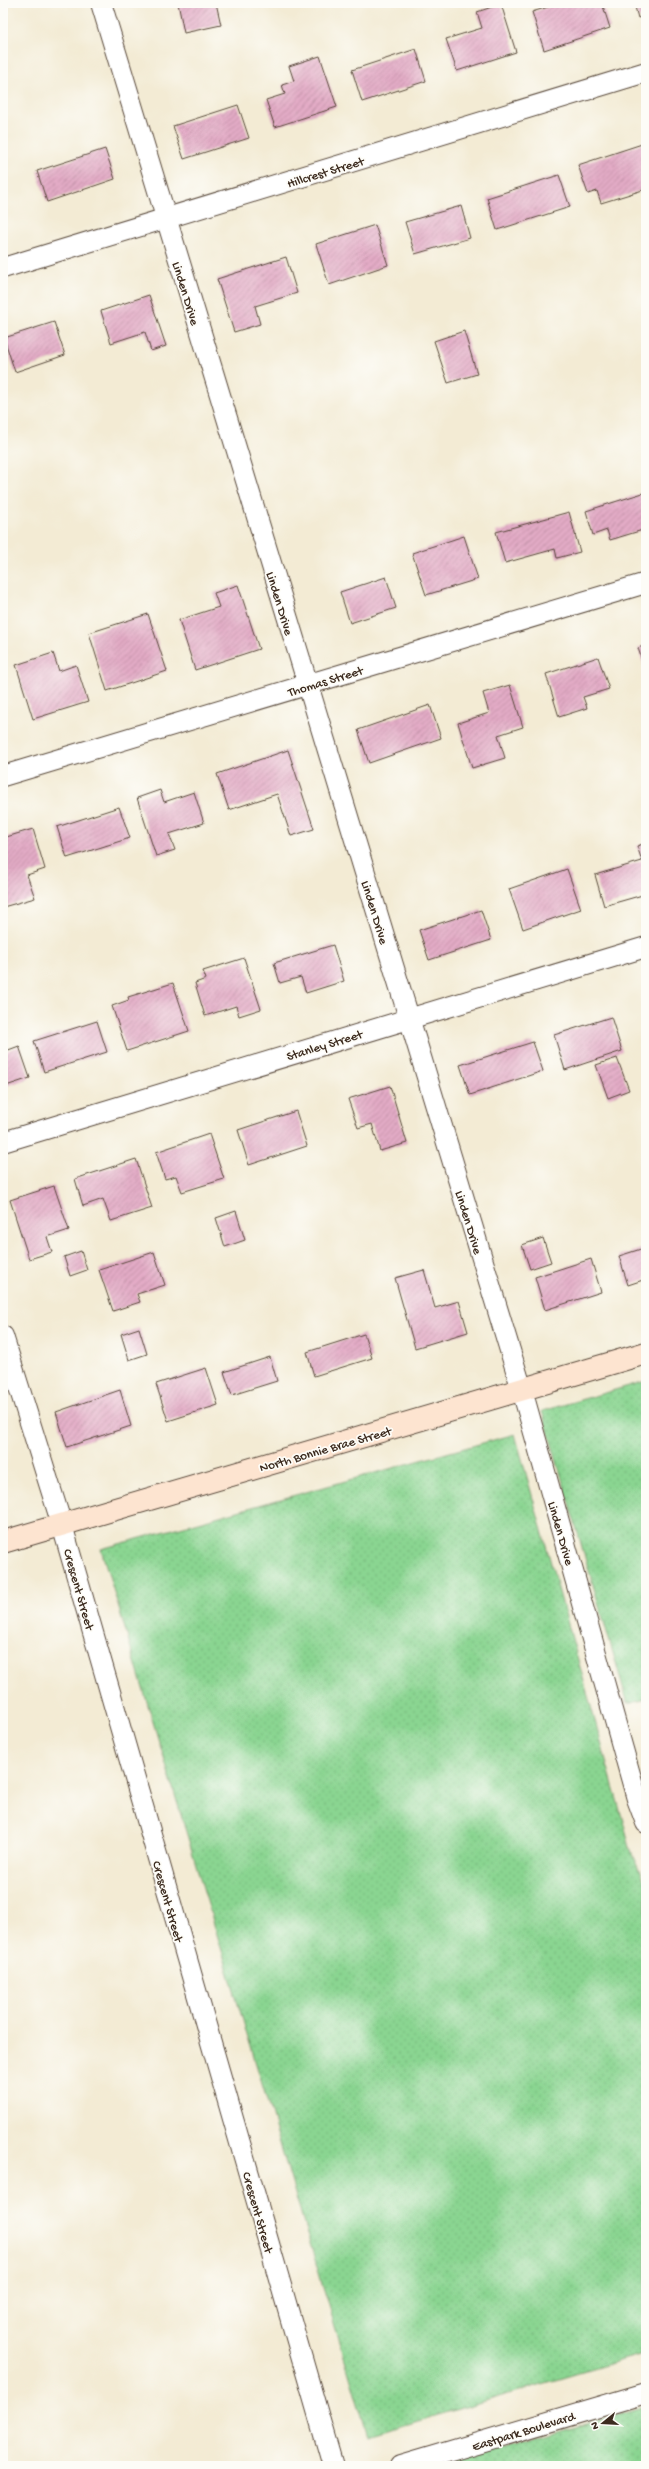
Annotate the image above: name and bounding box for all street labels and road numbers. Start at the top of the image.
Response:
street label: Hillcrest Street [286,154,368,192]
street label: Linden Drive [168,260,201,328]
street label: Linden Drive [262,570,295,638]
street label: Thomas Street [285,663,367,701]
street label: Linden Drive [357,879,390,947]
street label: Stanley Street [285,1027,366,1065]
street label: Linden Drive [451,1189,484,1257]
street label: North Bonnie Brae Street [258,1424,395,1476]
street label: Linden Drive [543,1500,576,1568]
street label: Crescent Street [59,1547,97,1634]
street label: Crescent Street [148,1859,186,1946]
street label: Crescent Street [238,2170,276,2257]
street label: Eastpark Boulevard [470,2409,578,2455]

